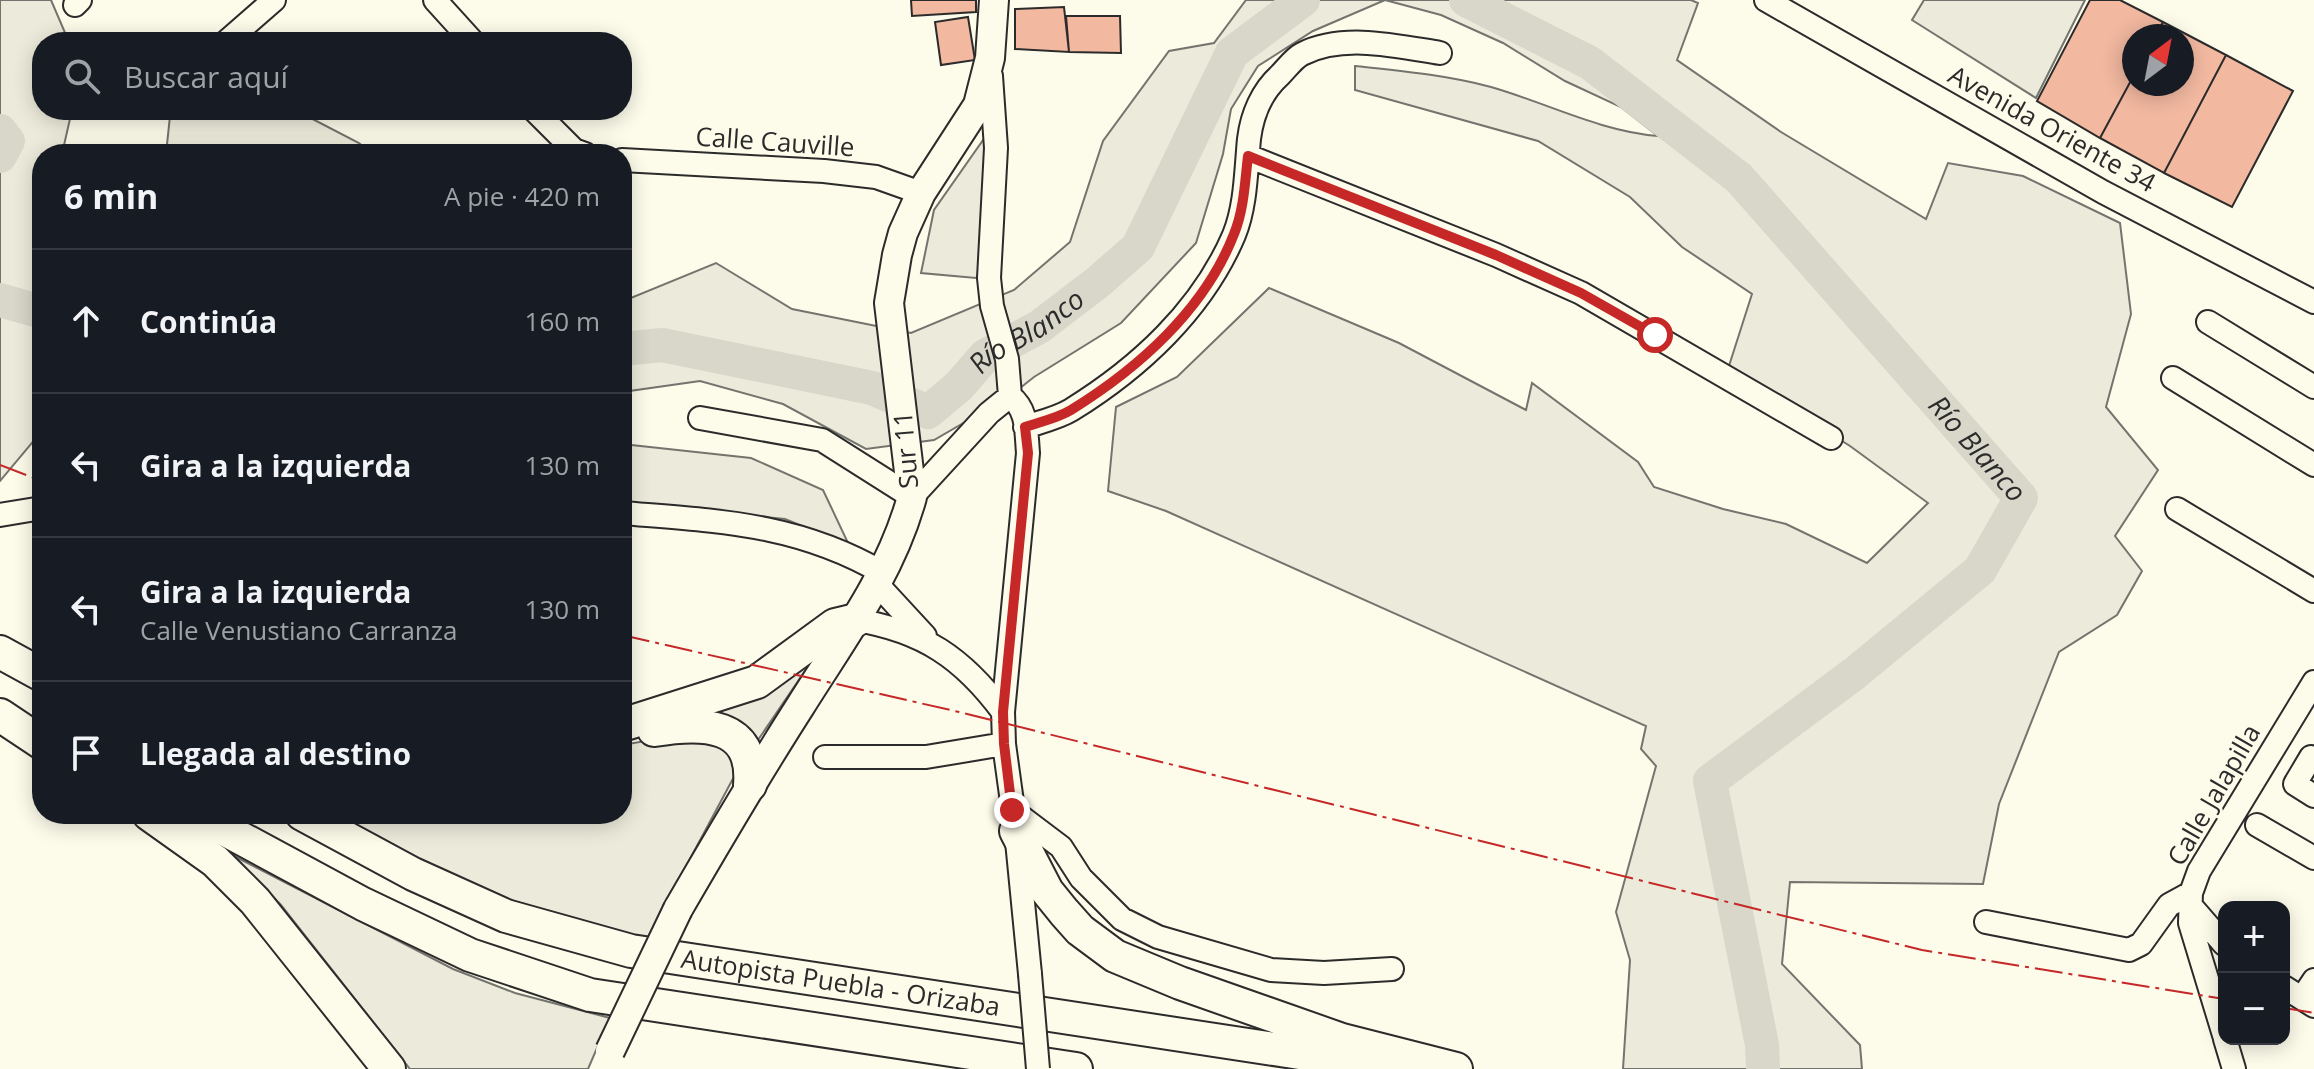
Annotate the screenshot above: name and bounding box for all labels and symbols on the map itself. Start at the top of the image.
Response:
north arrow [2122,24,2194,96]
street label: Avenida Oriente 34 [1942,56,2163,200]
street label: Calle Cauville [694,117,856,165]
water label: Río Blanco [959,279,1091,381]
route start [1637,317,1673,353]
water label: Río Blanco [1921,386,2036,509]
street label: Sur 11 [884,410,926,490]
street label: Calle Jalapilla [2158,717,2268,872]
route end [994,792,1030,828]
street label: Autopista Puebla - Orizaba [679,940,1003,1024]

